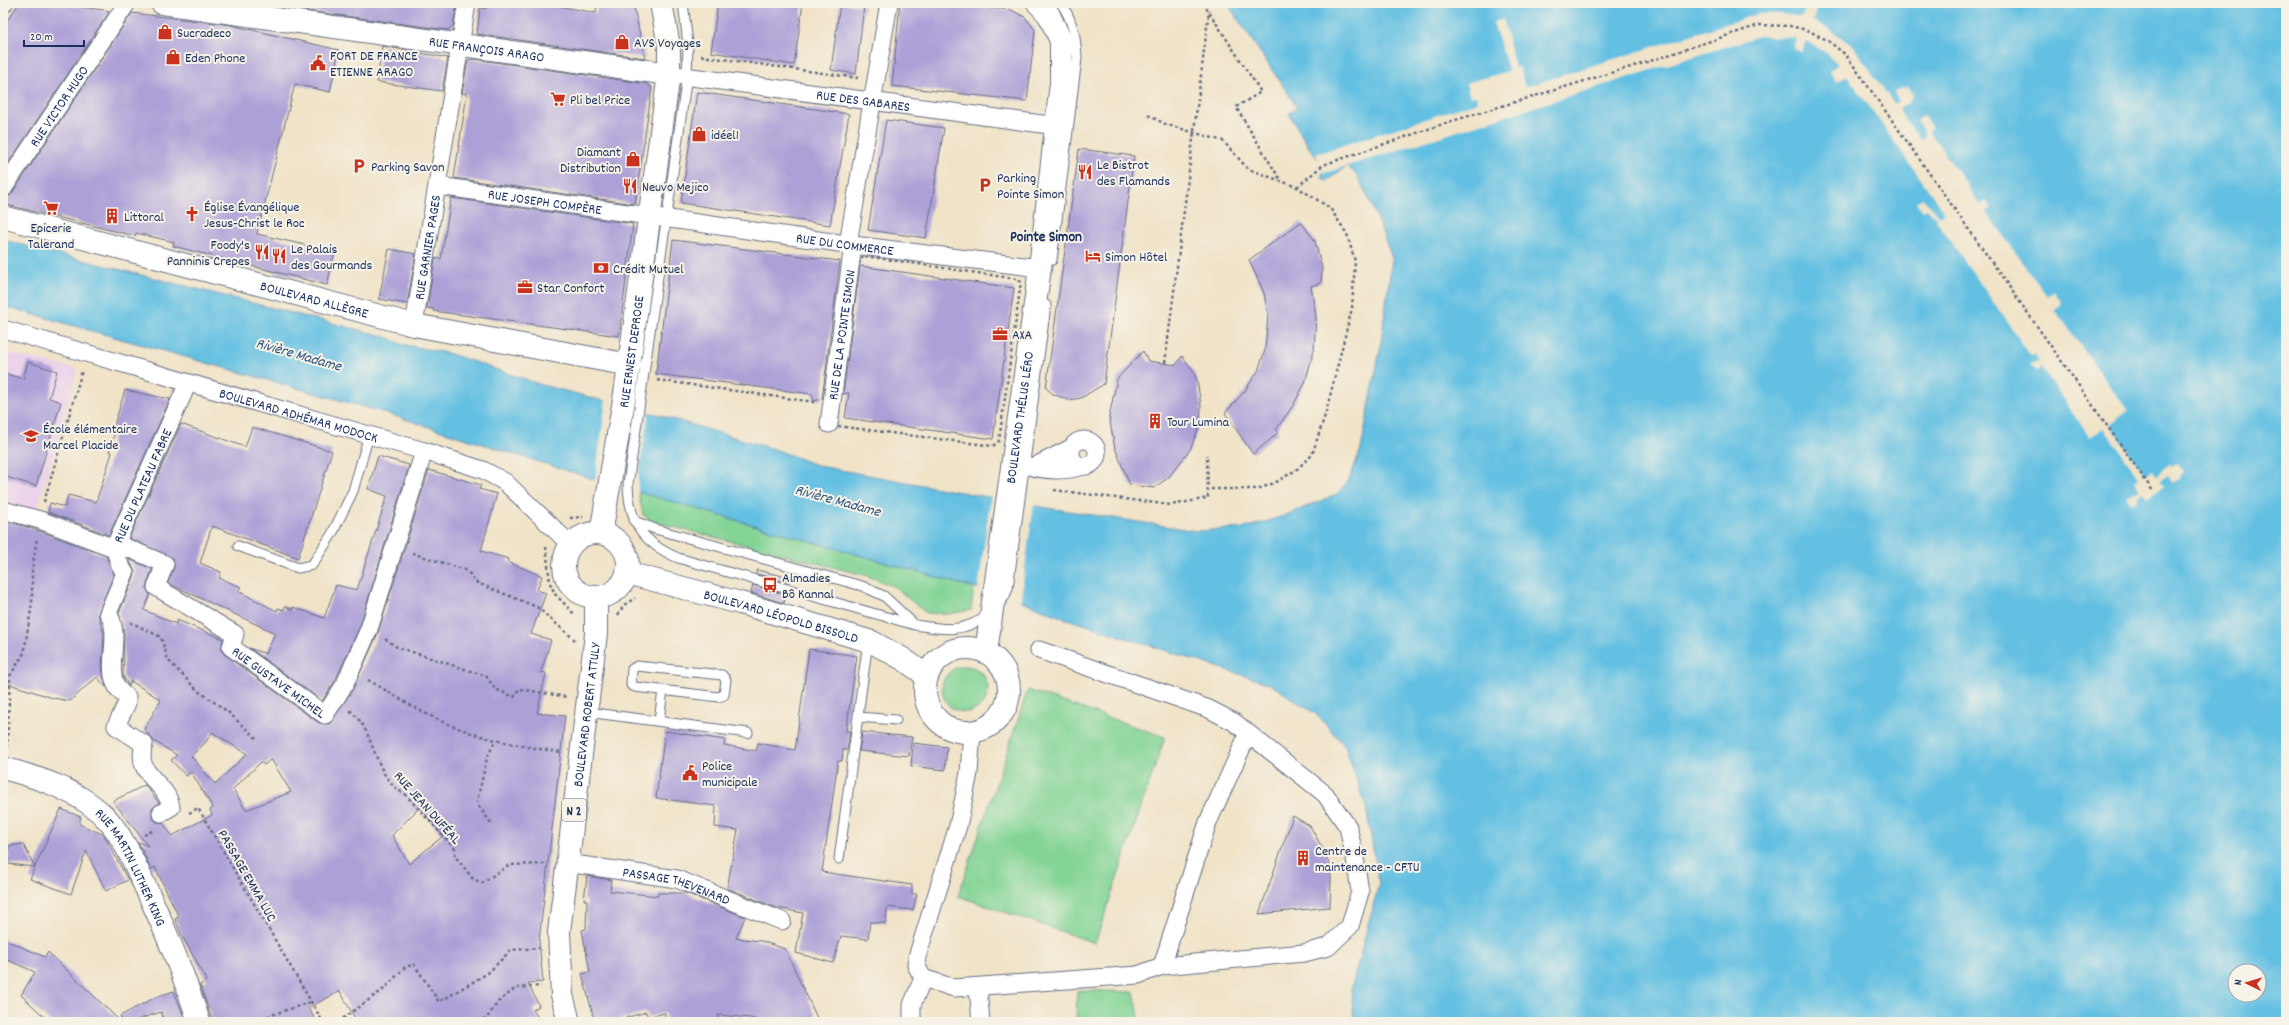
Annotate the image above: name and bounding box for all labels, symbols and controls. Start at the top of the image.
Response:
scale bar [24,22,84,48]
shop icon: Sucradeco [156,23,174,41]
place label: Sucradeco [177,24,231,44]
text: 20 m [30,29,53,46]
street label: RUE FRANÇOIS ARAGO [428,32,546,68]
shop icon: AVS Voyages [613,33,631,51]
place label: AVS Voyages [634,34,701,54]
place label: FORT DE FRANCE ETIENNE ARAGO [330,47,418,83]
shop icon: Eden Phone [164,48,182,66]
place label: Eden Phone [185,49,245,69]
public building icon: FORT DE FRANCE ETIENNE ARAGO [309,54,327,72]
street label: RUE VICTOR HUGO [26,62,94,152]
street label: RUE DES GABARES [815,86,911,118]
supermarket icon: Pli bel Price [549,90,567,108]
place label: Pli bel Price [570,91,630,111]
shop icon: idéel1 [690,125,708,143]
place label: idéel1 [711,126,739,146]
place label: Diamant Distribution [560,143,621,179]
shop icon: Diamant Distribution [624,150,642,168]
place label: Le Bistrot des Flamands [1097,156,1170,192]
parking icon: Parking Savon [350,157,368,175]
place label: Parking Savon [371,158,445,178]
restaurant icon: Le Bistrot des Flamands [1076,163,1094,181]
place label: Parking Pointe Simon [997,169,1064,205]
parking icon: Parking Pointe Simon [976,176,994,194]
restaurant icon: Neuvo Mejico [621,177,639,195]
place label: Neuvo Mejico [642,178,709,198]
street label: RUE JOSEPH COMPÈRE [486,185,603,221]
street label: RUE GARNIER PAGES [410,193,447,301]
place label: Église Évangélique Jesus-Christ le Roc [204,198,305,234]
supermarket icon: Epicerie Talerand [42,199,60,217]
church icon: Église Évangélique Jesus-Christ le Roc [183,205,201,223]
building icon: Littoral [103,207,121,225]
place label: Littoral [124,208,165,228]
place label: Epicerie Talerand [28,219,74,255]
district label: Pointe Simon [1010,227,1082,249]
street label: RUE DU COMMERCE [795,229,895,262]
place label: Foody's Panninis Crepes [167,236,250,272]
place label: Le Palais des Gourmands [291,240,373,276]
restaurant icon: Foody's Panninis Crepes [253,243,271,261]
restaurant icon: Le Palais des Gourmands [270,247,288,265]
hotel icon: Simon Hôtel [1084,247,1102,265]
place label: Simon Hôtel [1105,248,1168,268]
bank icon: Crédit Mutuel [592,259,610,277]
place label: Crédit Mutuel [613,260,684,280]
street label: RUE DE LA POINTE SIMON [824,269,862,401]
street label: BOULEVARD ALLÈGRE [258,277,371,325]
office icon: Star Confort [516,278,534,296]
place label: Star Confort [537,279,604,299]
street label: RUE ERNEST DEPROGE [615,294,651,409]
office icon: AXA [991,325,1009,343]
place label: AXA [1012,326,1033,346]
water label: Rivière Madame [253,333,345,379]
street label: BOULEVARD THÉLUS LÉRO [1002,350,1040,485]
street label: BOULEVARD ADHÉMAR MODOCK [216,384,381,449]
building icon: Tour Lumina [1146,412,1164,430]
place label: Tour Lumina [1167,413,1229,433]
place label: École élémentaire Marcel Placide [43,420,137,456]
street label: RUE DU PLATEAU FABRE [109,425,179,547]
school or university icon: École élémentaire Marcel Placide [22,427,40,445]
water label: Rivière Madame [792,480,884,524]
place label: Almadies Bô Kannal [782,569,835,605]
bus stop icon: Almadies Bô Kannal [761,576,779,594]
street label: BOULEVARD LÉOPOLD BISSOLD [701,586,860,649]
street label: BOULEVARD ROBERT ATTULY [569,641,607,788]
street label: RUE GUSTAVE MICHEL [227,643,329,724]
place label: Police municipale [702,757,757,793]
public building icon: Police municipale [681,764,699,782]
street label: RUE JEAN DUFÉAL [388,767,465,850]
road number: N 2 [562,799,586,821]
street label: RUE MARTIN LUTHER KING [90,804,170,930]
street label: PASSAGE EMMA LUC [212,826,281,926]
place label: Centre de maintenance - CFTU [1315,842,1420,878]
building icon: Centre de maintenance - CFTU [1294,849,1312,867]
street label: PASSAGE THEVENARD [621,863,733,911]
north arrow [2227,963,2267,1003]
text: N [2231,978,2247,986]

